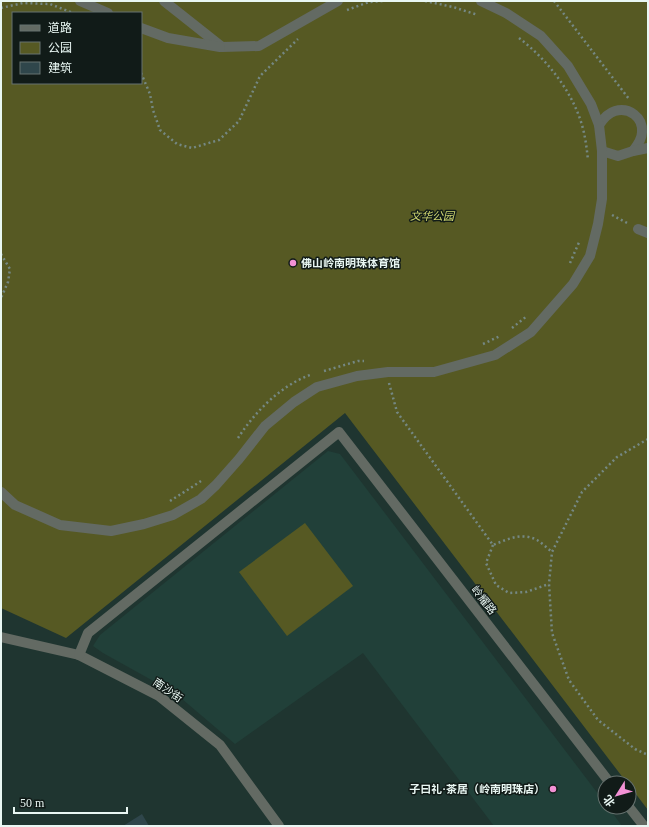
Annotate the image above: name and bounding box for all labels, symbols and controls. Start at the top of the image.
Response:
legend [12,12,142,84]
text: 道路 [48,21,72,35]
text: 公园 [48,41,72,55]
text: 建筑 [48,61,72,75]
park label: 文华公园 [410,210,456,222]
place label: 佛山岭南明珠体育馆 [301,257,400,269]
marker: 佛山岭南明珠体育馆 [288,258,298,268]
street label: 岭耀路 [469,583,499,617]
street label: 南沙街 [151,676,185,704]
north arrow [597,775,637,815]
place label: 子曰礼·茶居（岭南明珠店） [409,783,545,795]
marker: 子曰礼·茶居（岭南明珠店） [548,784,558,794]
scale bar [14,789,127,815]
text: 北 [601,793,617,809]
text: 50 m [20,796,45,810]

